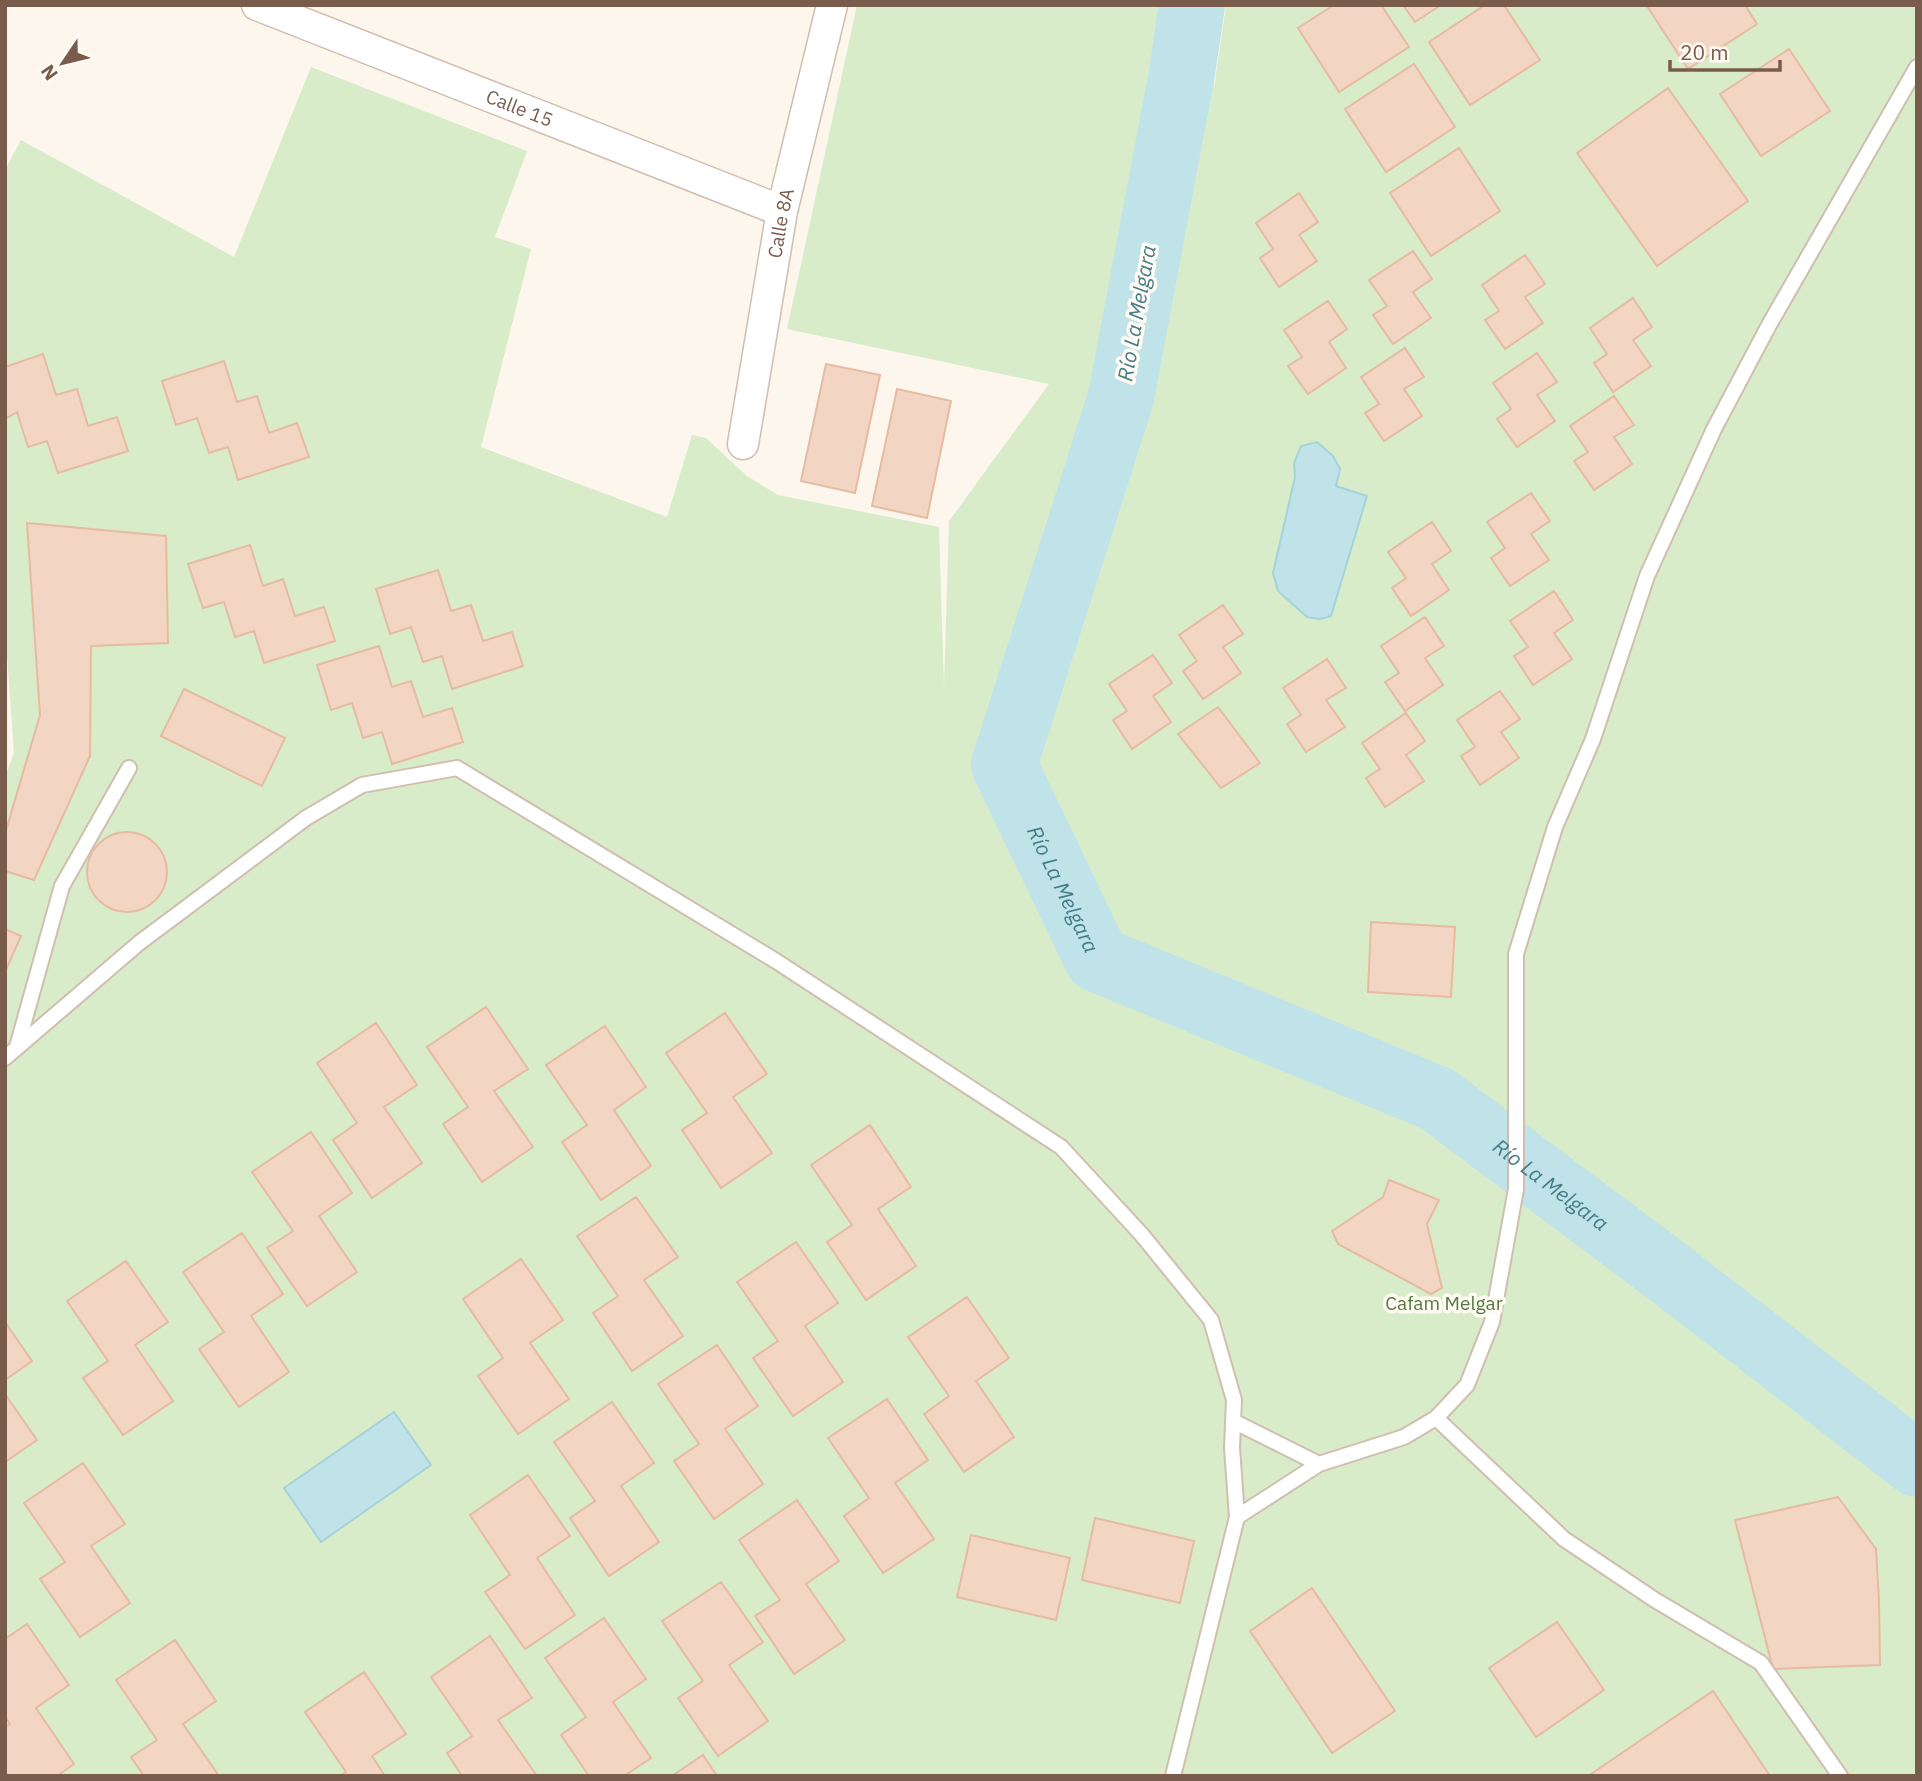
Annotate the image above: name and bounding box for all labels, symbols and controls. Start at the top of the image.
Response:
north arrow [28,28,98,98]
scale bar [1670,28,1780,72]
text: 20 m [1680,38,1729,66]
text: N [35,60,63,85]
street label: Calle 15 [483,84,556,132]
street label: Calle 8A [762,186,799,260]
water label: Río La Melgara [1110,243,1162,383]
water label: Río La Melgara [1021,821,1106,957]
water label: Río La Melgara [1488,1132,1615,1237]
park label: Cafam Melgar [1385,1291,1503,1315]

